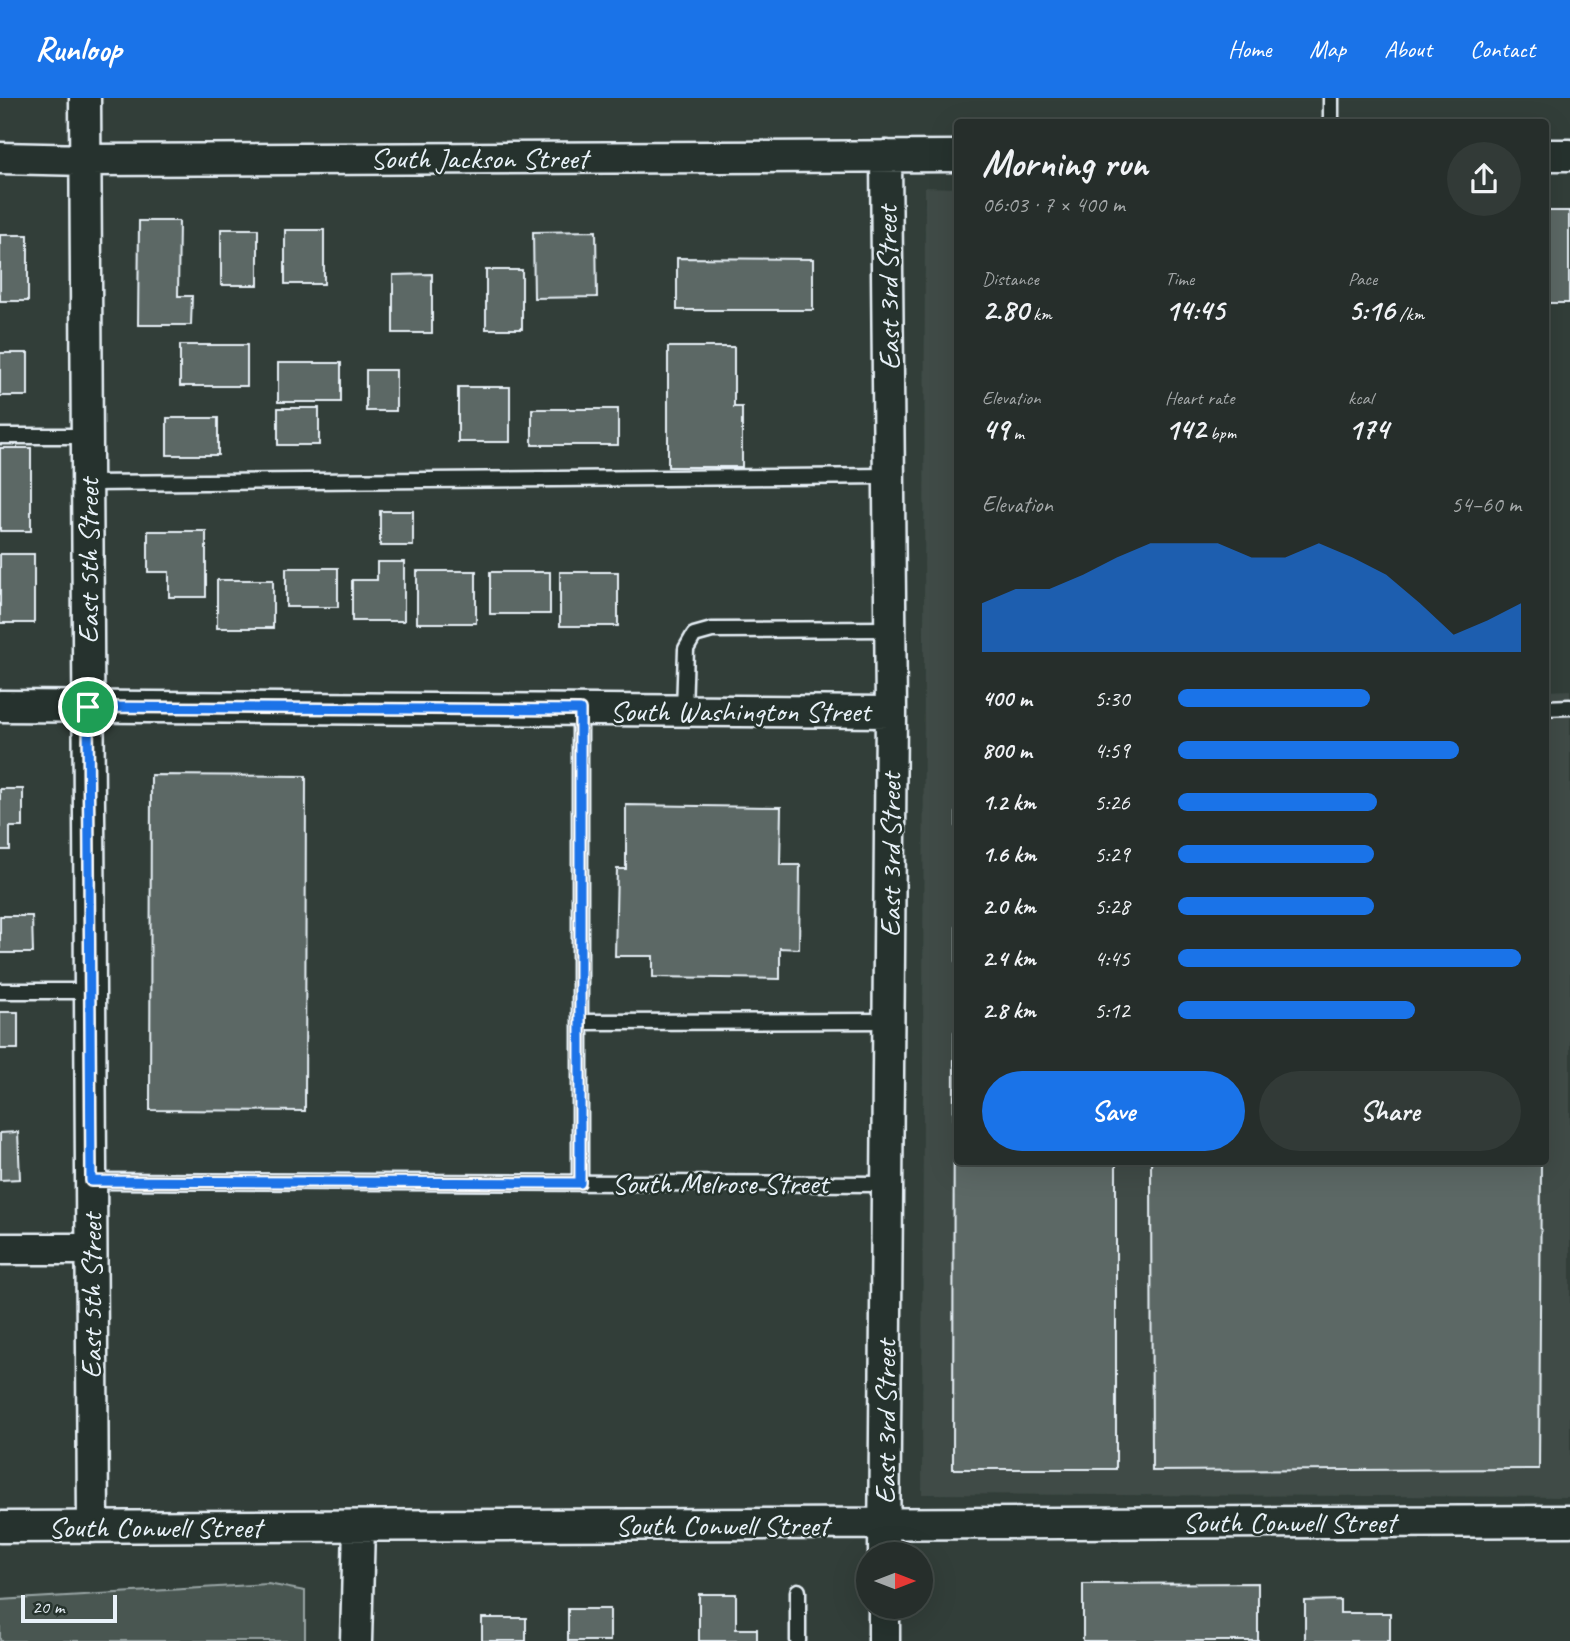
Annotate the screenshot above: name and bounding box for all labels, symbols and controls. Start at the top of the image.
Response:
text: Runloop [35,28,122,70]
text: Home [1228,34,1271,64]
text: Map [1309,34,1346,64]
text: About [1384,34,1432,64]
text: Contact [1470,34,1535,64]
street label: South Jackson Street [370,139,592,177]
text: Morning run [982,140,1148,187]
button: share [1447,142,1521,216]
text: 06:03 · 7 × 400 m [982,190,1125,219]
street label: East 3rd Street [868,202,908,371]
text: Distance [982,267,1039,291]
text: Time [1165,267,1194,291]
text: Pace [1348,267,1377,291]
text: 2.80 [982,291,1028,329]
text: 14:45 [1165,291,1224,329]
text: 5:16 [1348,291,1395,329]
text: km [1028,302,1052,326]
text: /km [1395,302,1424,326]
text: Elevation [982,386,1040,410]
text: Heart rate [1165,386,1234,410]
text: kcal [1348,386,1373,410]
text: 49 [982,410,1009,448]
text: 142 [1165,410,1206,448]
text: 174 [1348,410,1388,448]
text: m [1009,421,1024,445]
text: bpm [1206,421,1236,445]
street label: East 5th Street [69,475,107,644]
text: Elevation [982,490,1053,519]
text: 54–60 m [1451,490,1521,519]
pin [58,677,118,737]
text: 400 m [982,684,1032,713]
text: 5:30 [1094,684,1130,713]
icon: arrive [69,688,107,726]
street label: South Washington Street [610,692,873,730]
text: 800 m [982,736,1032,765]
text: 4:59 [1094,736,1130,765]
street label: East 3rd Street [871,770,909,937]
text: 1.2 km [982,788,1036,817]
text: 5:26 [1094,788,1130,817]
text: 1.6 km [982,840,1036,869]
text: 5:29 [1094,840,1130,869]
text: 2.0 km [982,892,1036,921]
text: 5:28 [1094,892,1130,921]
text: 2.4 km [982,944,1036,973]
text: 4:45 [1094,944,1130,973]
text: 2.8 km [982,996,1036,1025]
text: 5:12 [1094,996,1130,1025]
button: Save [982,1071,1245,1151]
button: Share [1259,1071,1521,1151]
street label: South Melrose Street [612,1164,831,1202]
street label: East 5th Street [72,1210,110,1379]
street label: East 3rd Street [866,1337,904,1504]
street label: South Conwell Street [1182,1503,1400,1541]
street label: South Conwell Street [615,1506,833,1544]
street label: South Conwell Street [48,1508,266,1546]
north arrow [856,1542,933,1619]
map controls [856,1542,933,1619]
scale bar [21,1592,117,1624]
text: 20 m [32,1595,64,1619]

